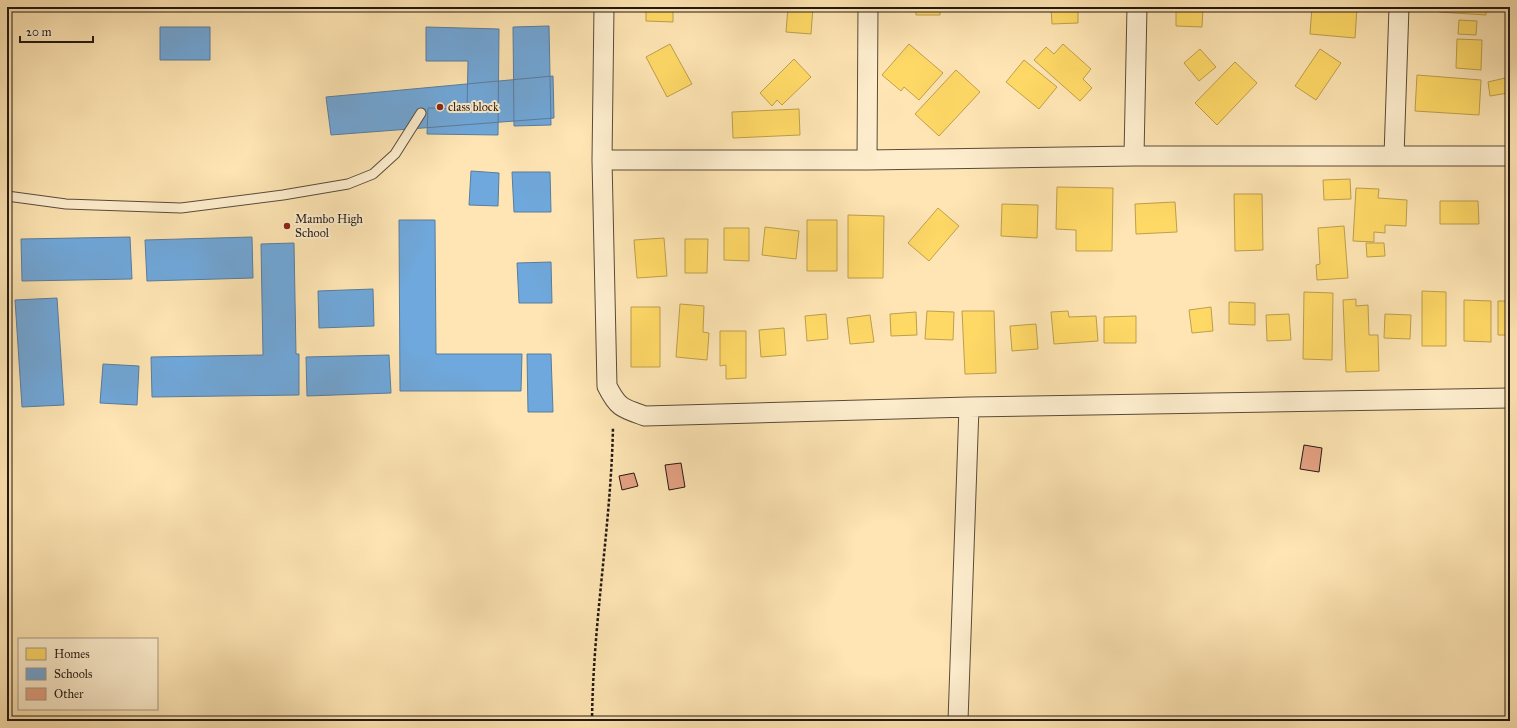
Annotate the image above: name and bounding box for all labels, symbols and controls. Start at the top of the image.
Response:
scale bar [20,18,93,44]
text: 20 m [26,25,52,39]
place label: class block [448,100,499,114]
marker: class block [435,102,445,112]
place label: Mambo High School [295,212,363,240]
marker: Mambo High School [282,221,292,231]
legend [18,638,158,710]
text: Homes [54,647,90,661]
text: Schools [54,667,92,681]
text: Other [54,687,84,701]

